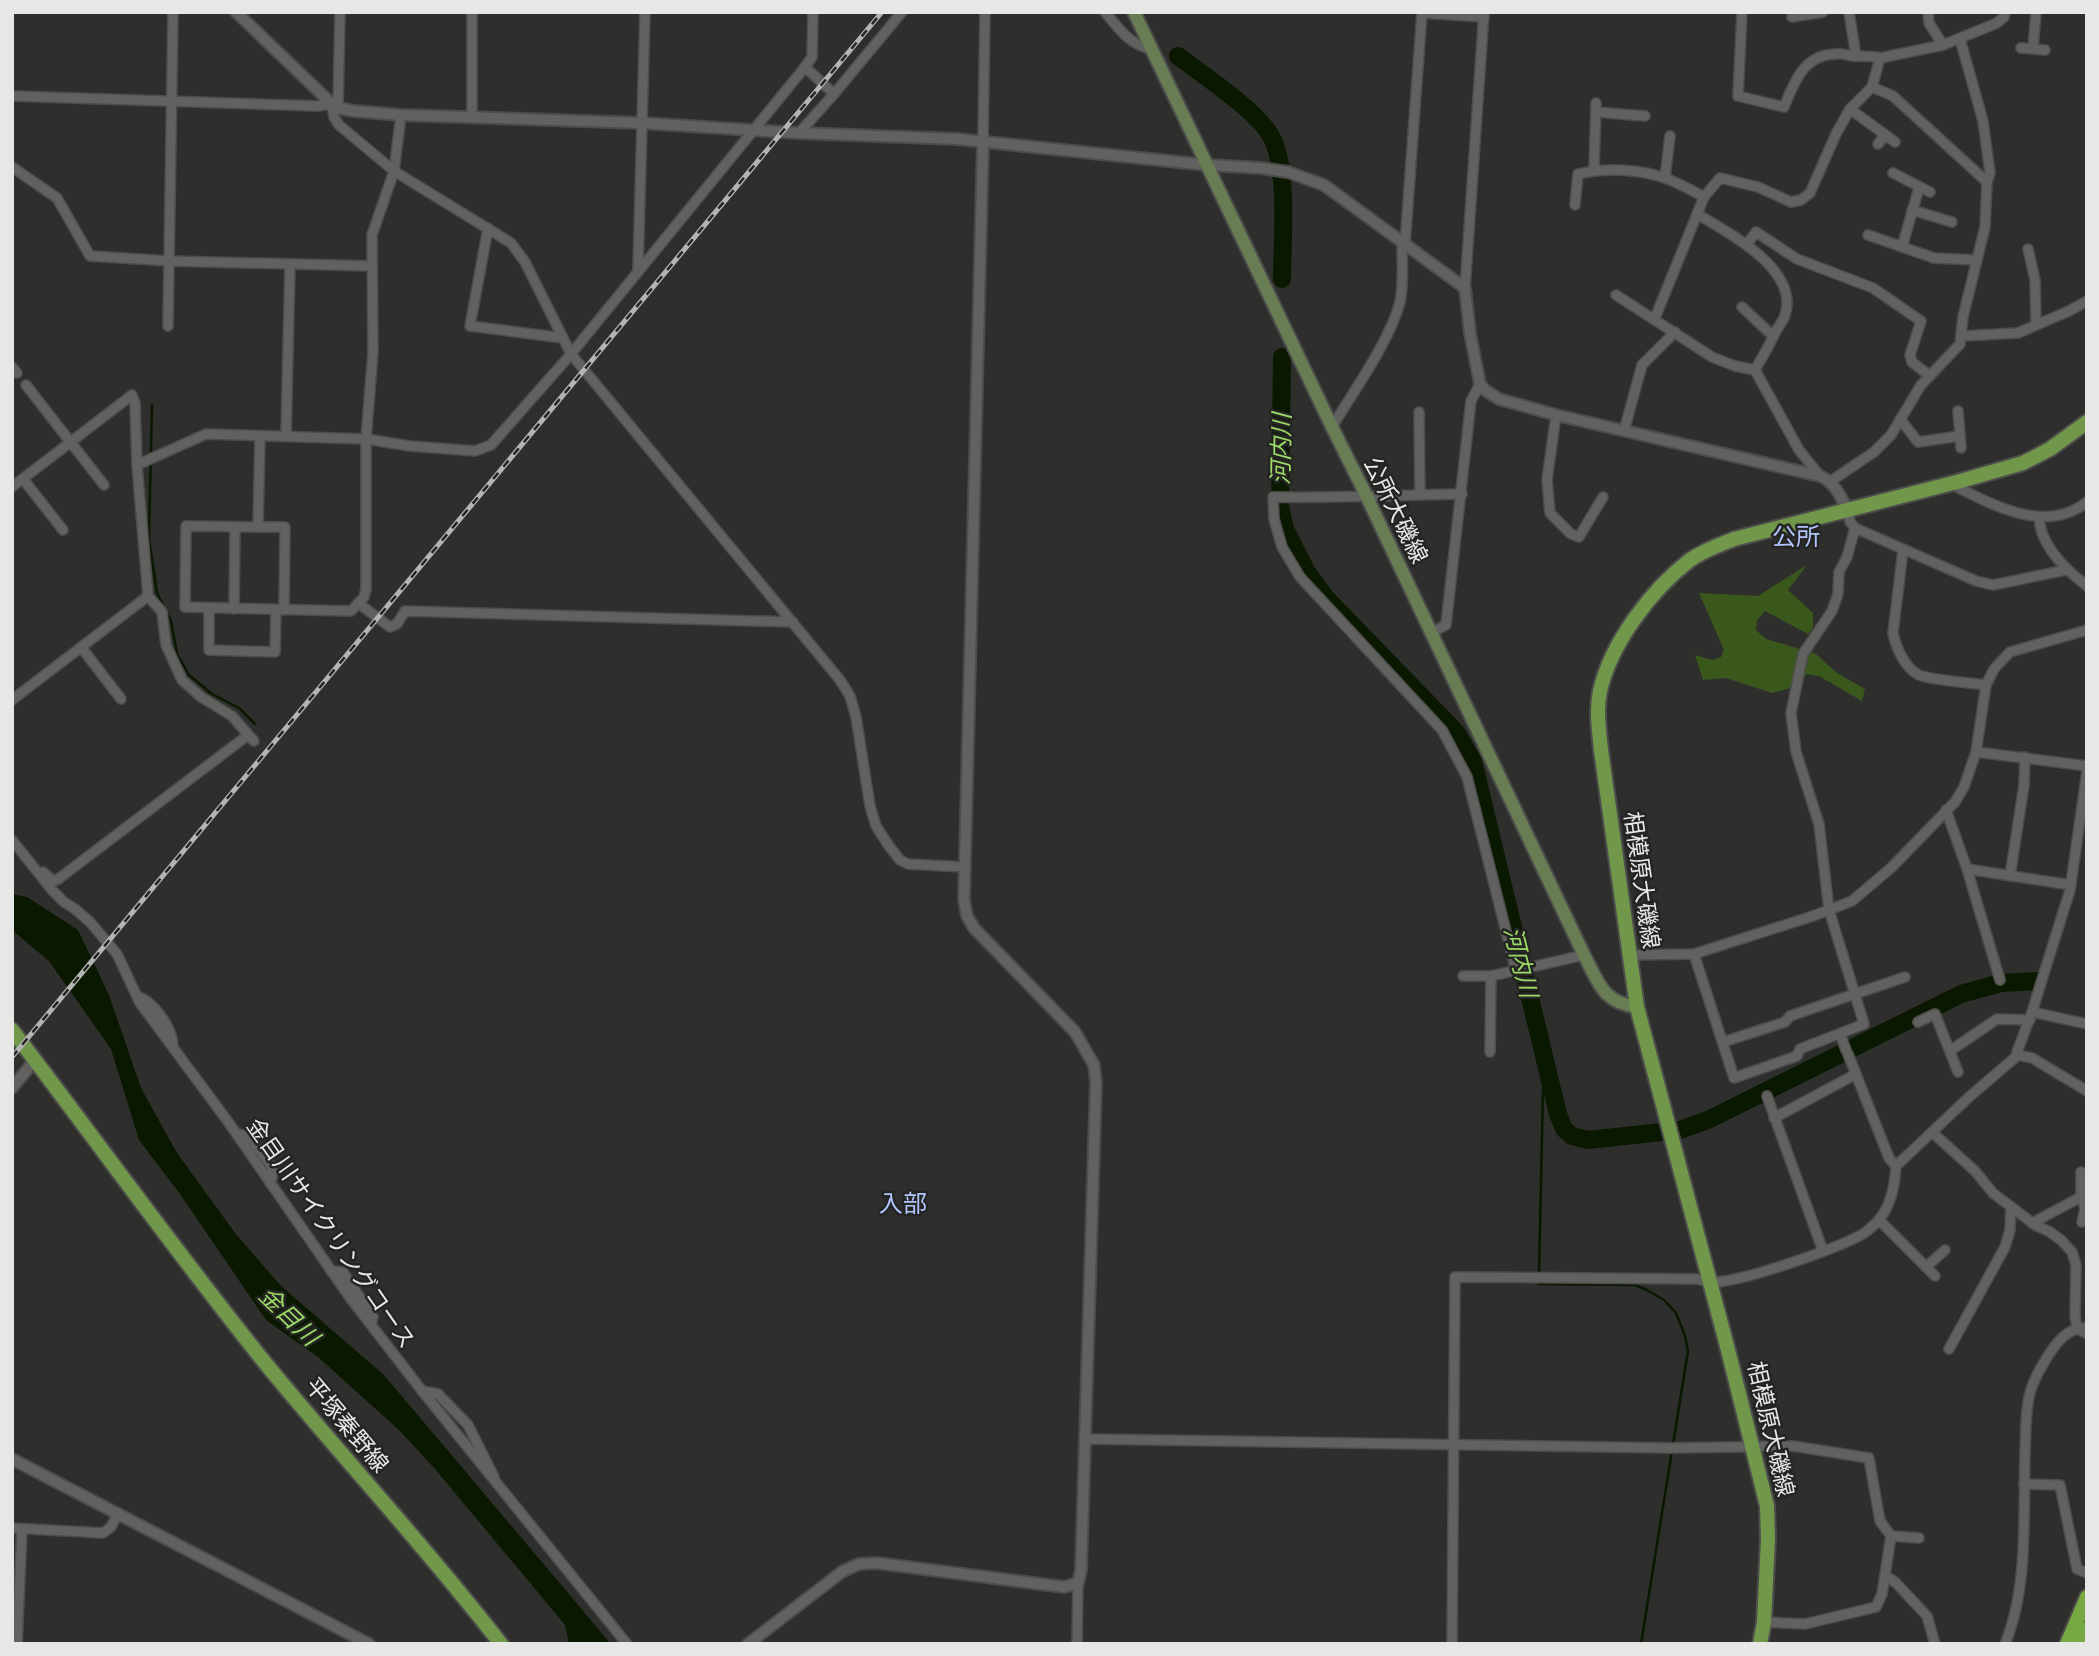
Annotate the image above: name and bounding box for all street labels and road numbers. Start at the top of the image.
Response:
street label: 公所大磯線 [1358,452,1434,568]
street label: 相模原大磯線 [1619,810,1665,950]
street label: 金目川サイクリングコース [241,1112,421,1354]
street label: 相模原大磯線 [1742,1359,1800,1499]
street label: 平塚秦野線 [299,1372,395,1478]

